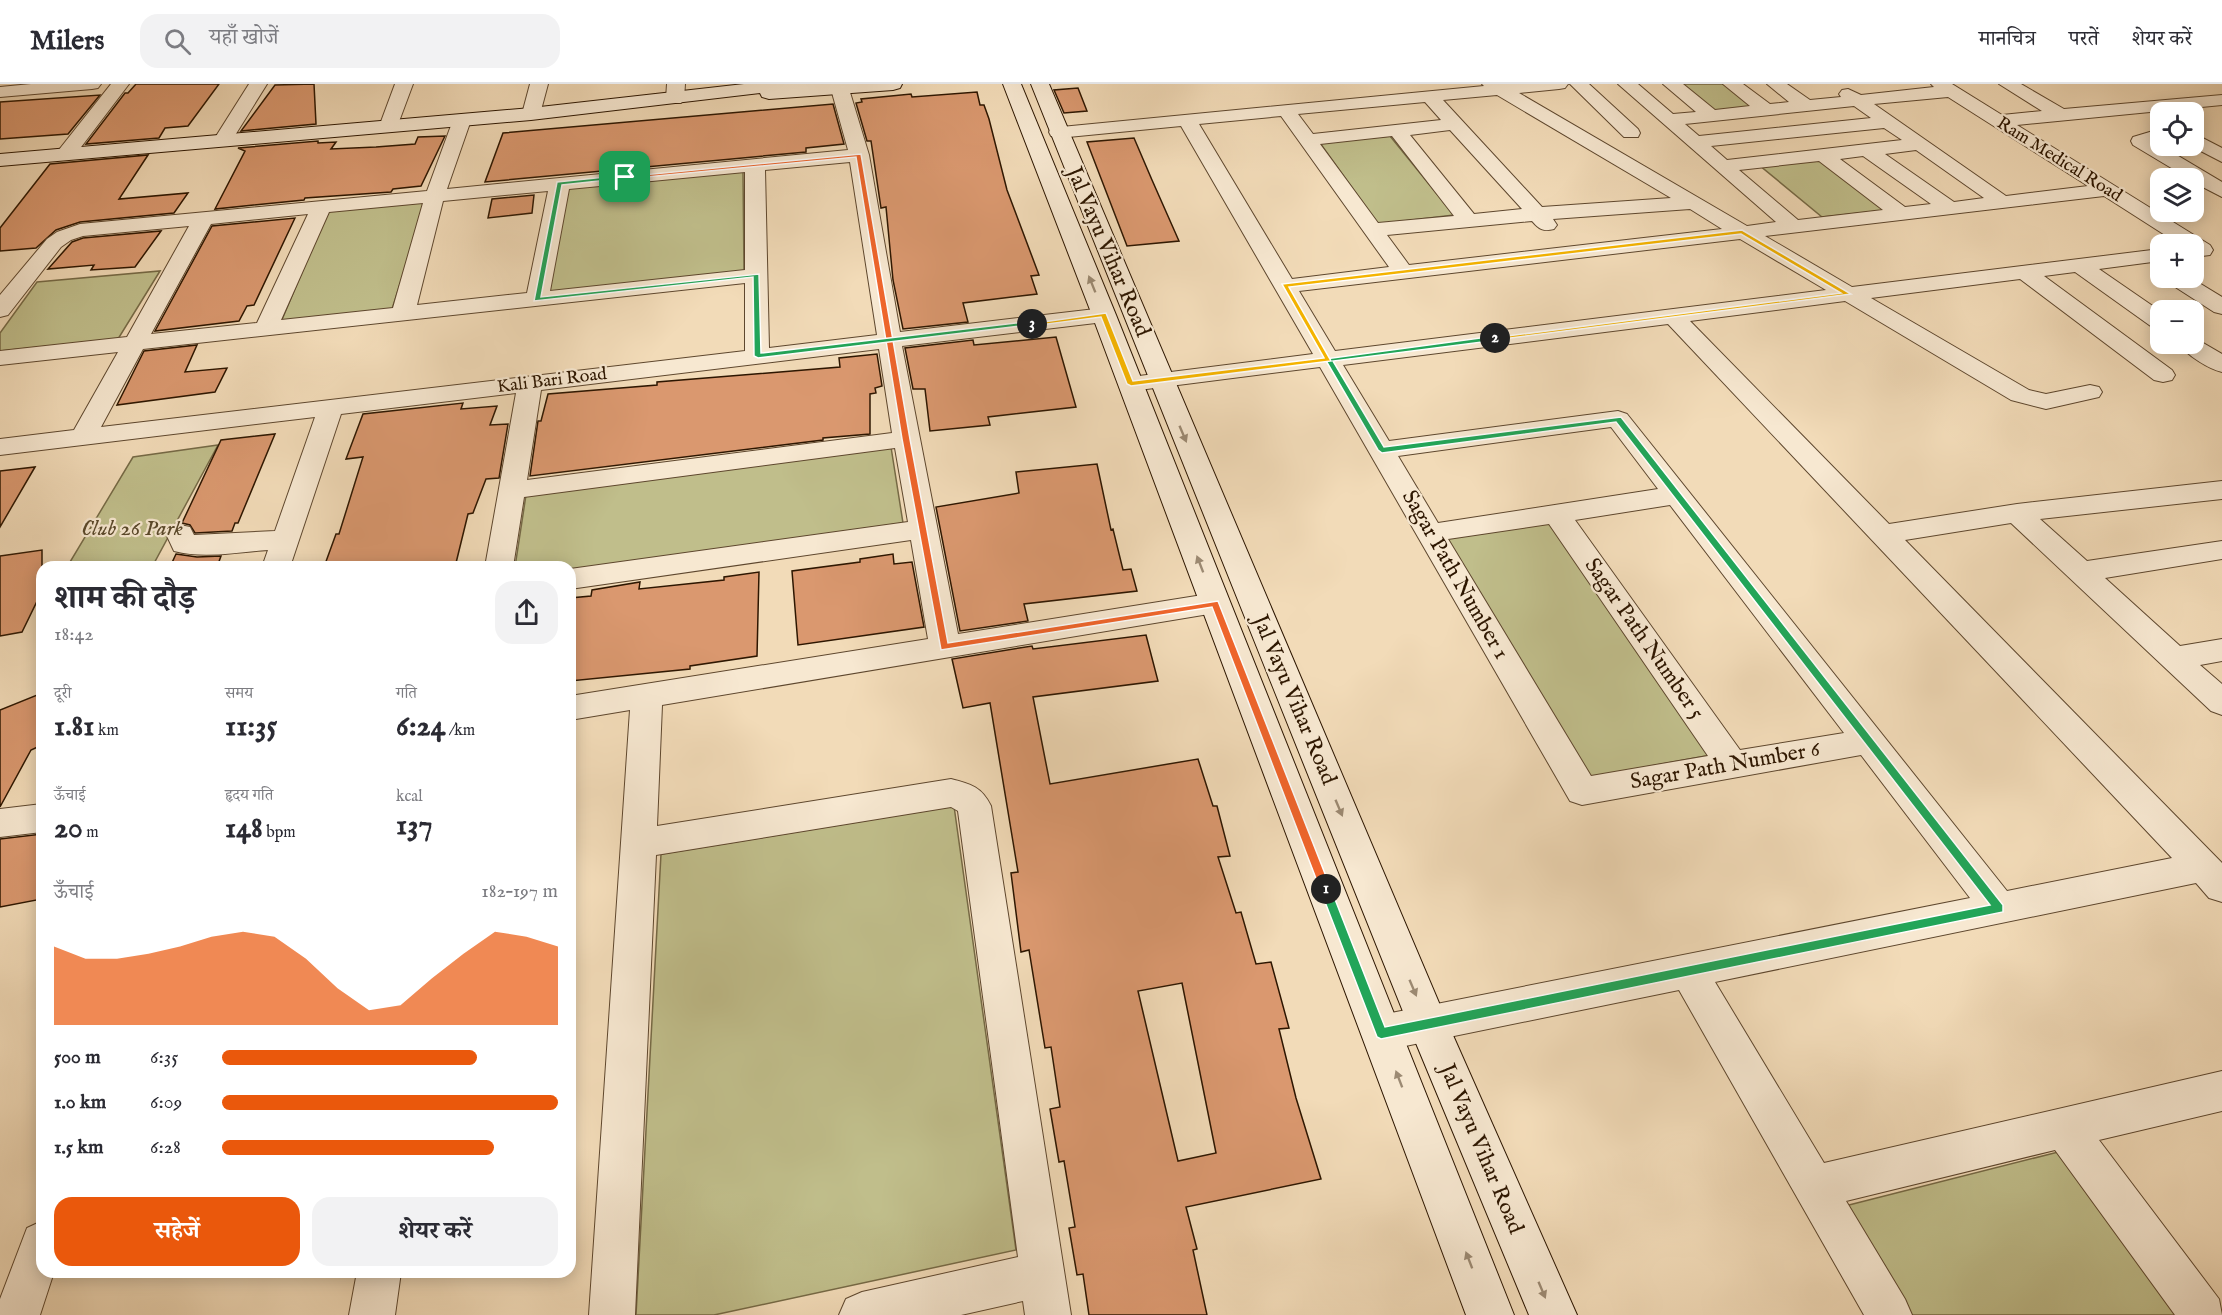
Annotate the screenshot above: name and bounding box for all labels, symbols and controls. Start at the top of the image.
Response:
search box [140,14,560,68]
text: Milers [30,24,104,59]
text: यहाँ खोजें [209,24,279,52]
icon: search [161,25,194,58]
text: मानचित्र [1979,26,2036,53]
text: परतें [2069,26,2099,53]
text: शेयर करें [2132,26,2192,53]
map controls [2150,102,2204,354]
button: locate [2150,102,2204,156]
street label: Ram Medical Road [1992,112,2126,208]
pin [599,151,650,202]
icon: arrive [608,160,641,193]
street label: Jal Vayu Vihar Road [1058,160,1157,342]
button: layers [2150,168,2204,222]
button: + [2150,234,2204,288]
one-way arrow [1086,275,1096,293]
button: − [2150,300,2204,354]
pin: 3 [1017,309,1047,339]
text: 3 [1029,314,1035,334]
pin: 2 [1480,323,1510,353]
text: 2 [1491,328,1499,348]
street label: Kali Bari Road [496,363,608,399]
one-way arrow [1178,426,1188,444]
street label: Sagar Path Number 1 [1395,485,1515,665]
park label: Club 26 Park [81,515,183,543]
street label: Sagar Path Number 5 [1578,553,1710,725]
one-way arrow [1195,554,1205,572]
text: शाम की दौड़ [54,578,196,620]
button: share [495,581,558,644]
street label: Jal Vayu Vihar Road [1244,608,1343,790]
text: 18:42 [54,622,94,647]
text: दूरी [54,684,71,704]
text: समय [225,684,253,704]
text: गति [396,684,417,704]
text: 1.81 [54,708,95,746]
text: 11:35 [225,708,277,746]
text: 6:24 [396,708,445,746]
text: km [95,721,119,741]
text: /km [445,721,475,741]
street label: Sagar Path Number 6 [1628,735,1823,796]
text: ऊँचाई [54,786,86,806]
text: हृदय गति [225,786,273,806]
text: kcal [396,787,423,807]
one-way arrow [1334,800,1344,818]
text: 137 [396,807,432,845]
text: 20 [54,810,83,848]
text: 148 [225,810,263,848]
text: m [83,823,99,843]
text: bpm [263,823,296,843]
pin: 1 [1311,874,1341,904]
text: 182–197 m [481,879,558,904]
text: 1 [1323,879,1329,899]
text: ऊँचाई [54,880,93,905]
one-way arrow [1408,980,1418,998]
text: 500 m [54,1045,101,1070]
text: 6:35 [150,1045,178,1070]
street label: Jal Vayu Vihar Road [1431,1057,1530,1239]
one-way arrow [1394,1069,1404,1087]
text: 1.0 km [54,1090,106,1115]
text: 6:09 [150,1090,182,1115]
text: 1.5 km [54,1135,104,1160]
text: 6:28 [150,1135,181,1160]
button: सहेजें [54,1197,300,1266]
button: शेयर करें [312,1197,558,1266]
one-way arrow [1464,1251,1474,1269]
one-way arrow [1538,1281,1547,1299]

